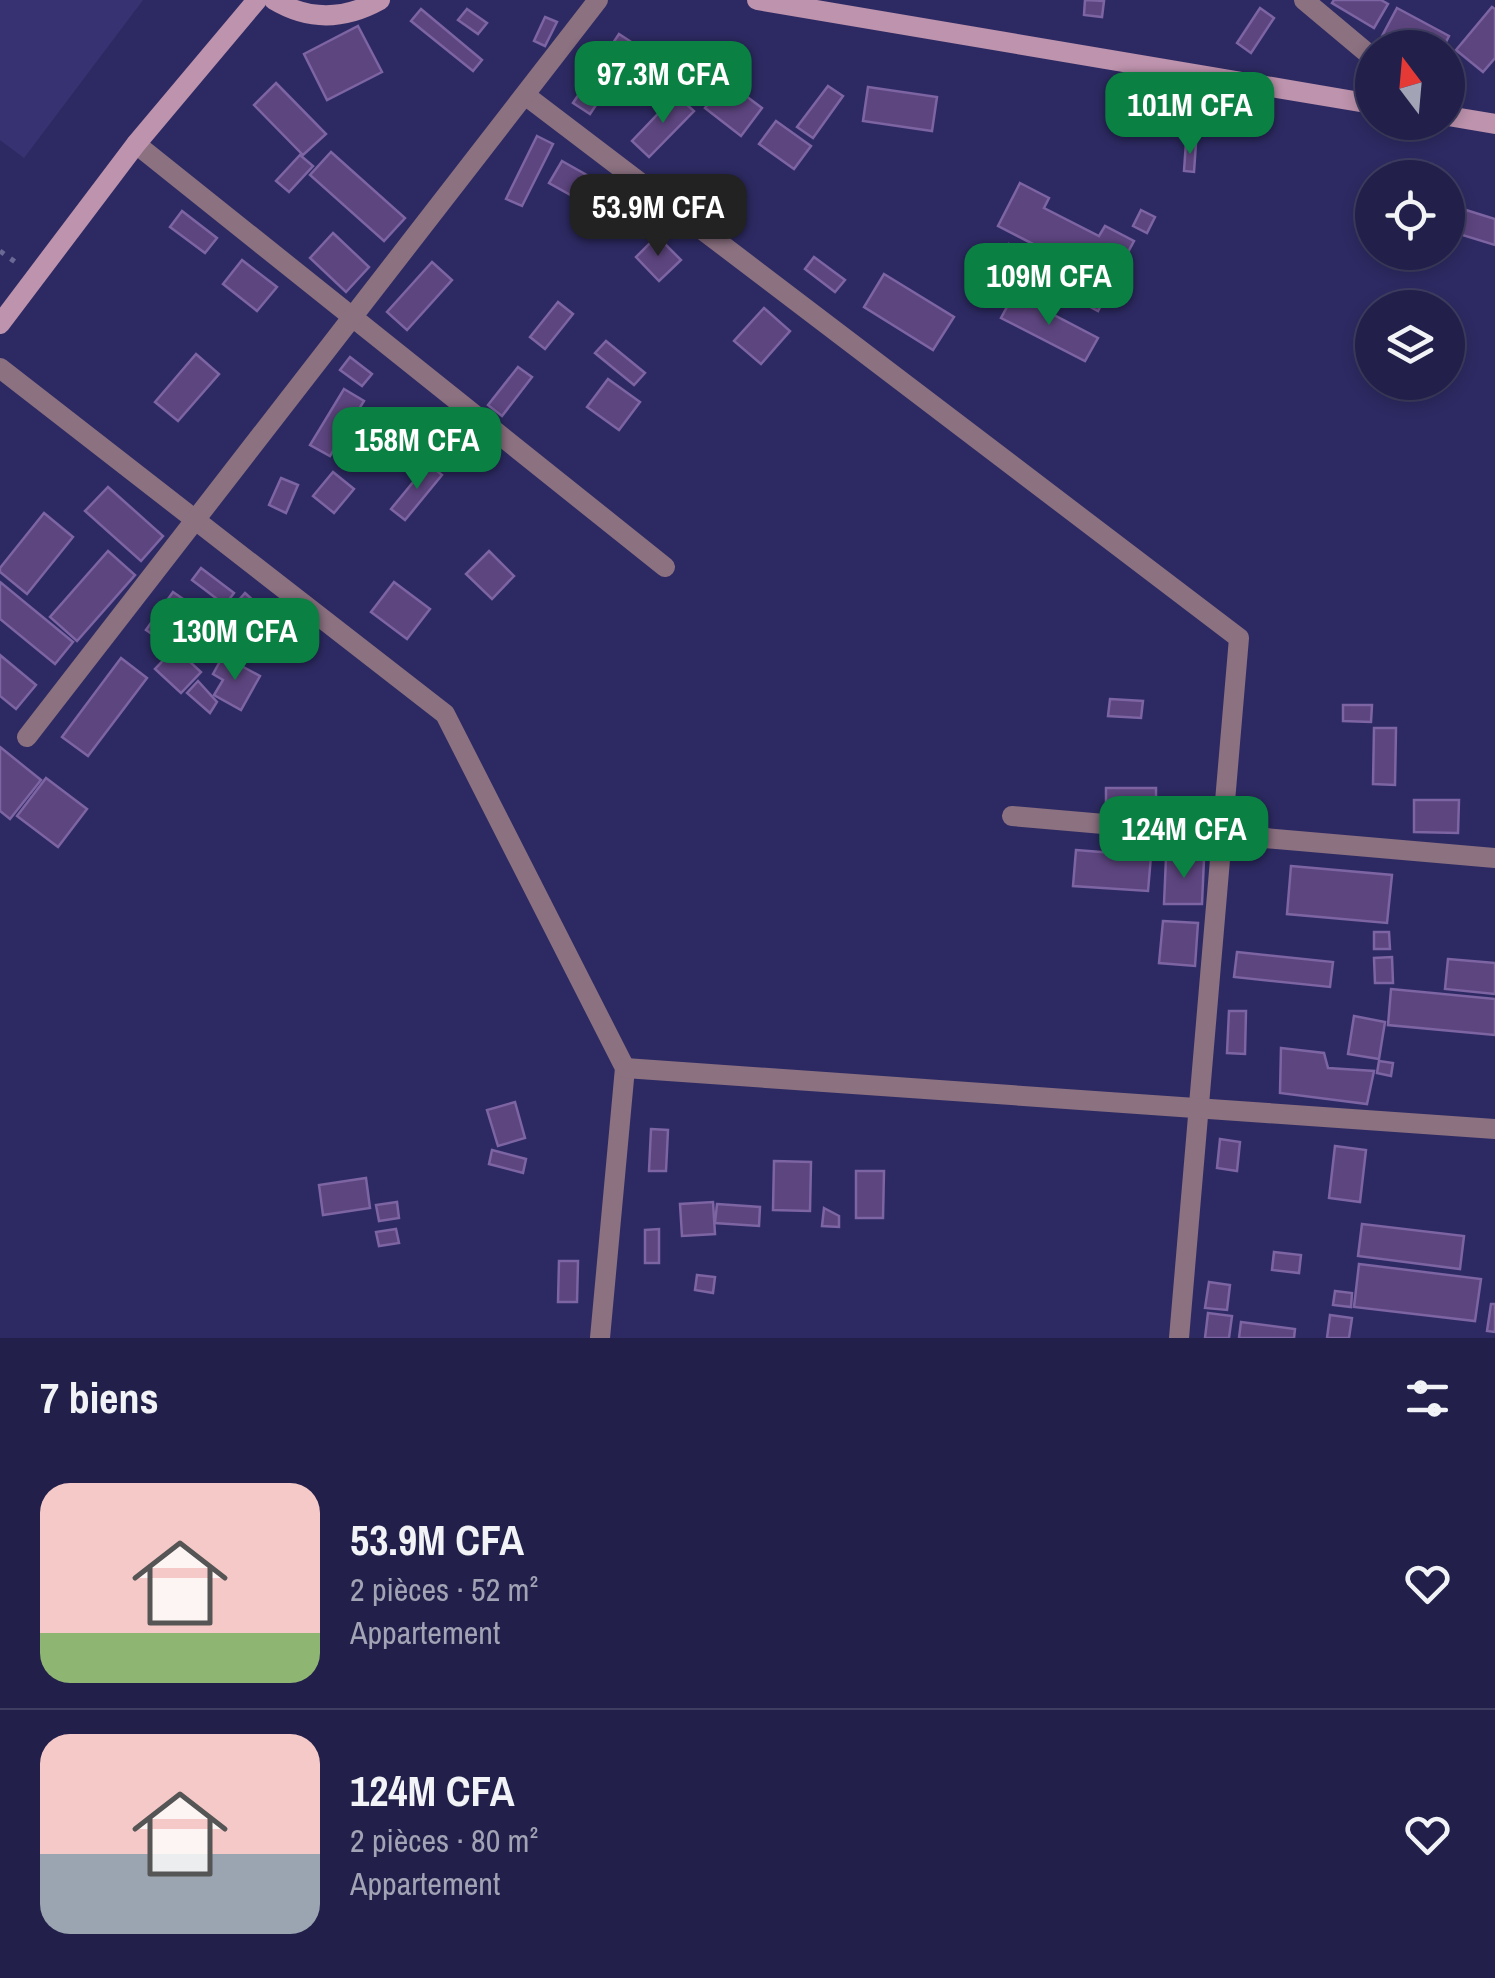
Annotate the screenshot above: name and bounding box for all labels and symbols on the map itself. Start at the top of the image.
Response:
north arrow [1355,30,1465,140]
pin: 97.3M CFA [549,41,777,126]
pin: 101M CFA [1087,72,1293,157]
pin: 53.9M CFA [544,174,772,259]
pin: 109M CFA [946,243,1152,328]
pin: 158M CFA [314,407,520,492]
pin: 130M CFA [132,598,338,683]
pin: 124M CFA [1081,796,1287,881]

